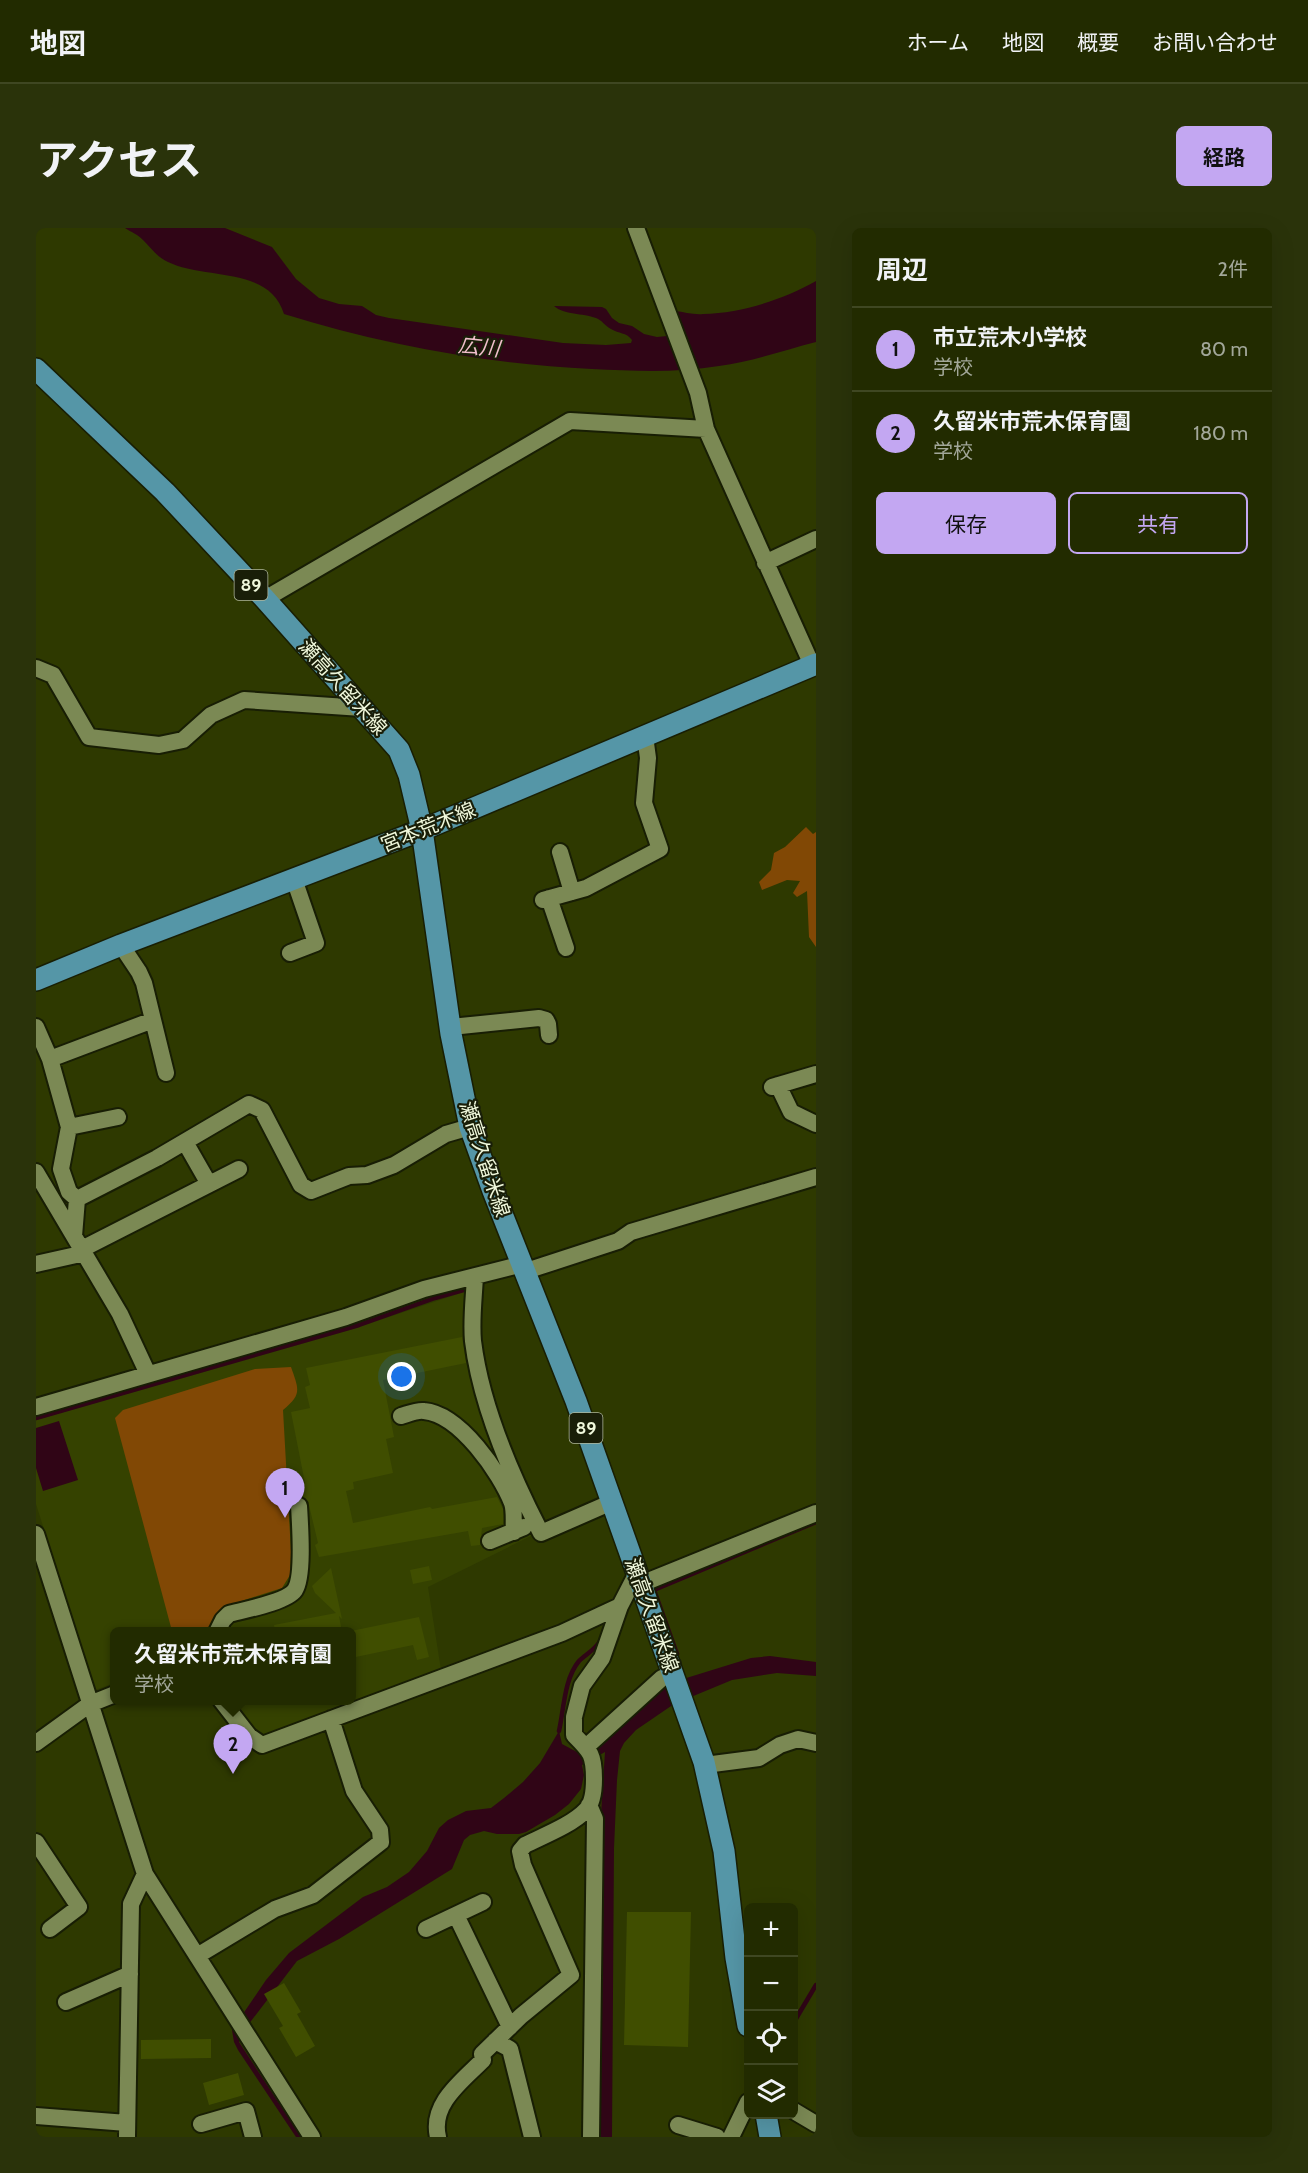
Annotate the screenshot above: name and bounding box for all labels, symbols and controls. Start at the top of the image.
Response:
text: 地図 [30,26,86,60]
text: ホーム [907,30,969,55]
text: 地図 [1002,30,1044,55]
text: 概要 [1077,30,1119,55]
text: お問い合わせ [1152,30,1278,55]
button: 経路 [1176,126,1272,186]
text: アクセス [36,134,202,186]
text: 周辺 [876,254,928,286]
text: 2件 [1218,257,1248,281]
text: 市立荒木小学校 [933,324,1087,351]
water label: 広川 [457,332,503,361]
text: 1 [892,337,899,361]
text: 80 m [1200,337,1248,361]
text: 学校 [933,355,973,379]
text: 久留米市荒木保育園 [933,408,1131,435]
text: 2 [890,421,901,445]
text: 180 m [1193,421,1248,445]
text: 学校 [933,439,973,463]
button: 保存 [876,492,1056,554]
button: 共有 [1068,492,1248,554]
road number: 89 [234,570,268,600]
street label: 瀬高久留米線 [294,634,392,740]
street label: 宮本荒木線 [377,797,479,857]
street label: 瀬高久留米線 [455,1098,515,1220]
your location [387,1362,416,1391]
road number: 89 [570,1413,602,1443]
pin: 1 [266,1468,304,1518]
street label: 瀬高久留米線 [620,1555,684,1675]
popup [110,1627,356,1705]
text: 久留米市荒木保育園 [134,1641,332,1668]
text: 学校 [134,1672,174,1696]
pin: 2 [214,1724,252,1774]
map controls [744,1903,798,2119]
button: + [744,1903,798,1957]
button: − [744,1957,798,2011]
button: locate [744,2011,798,2065]
button: layers [744,2065,798,2119]

